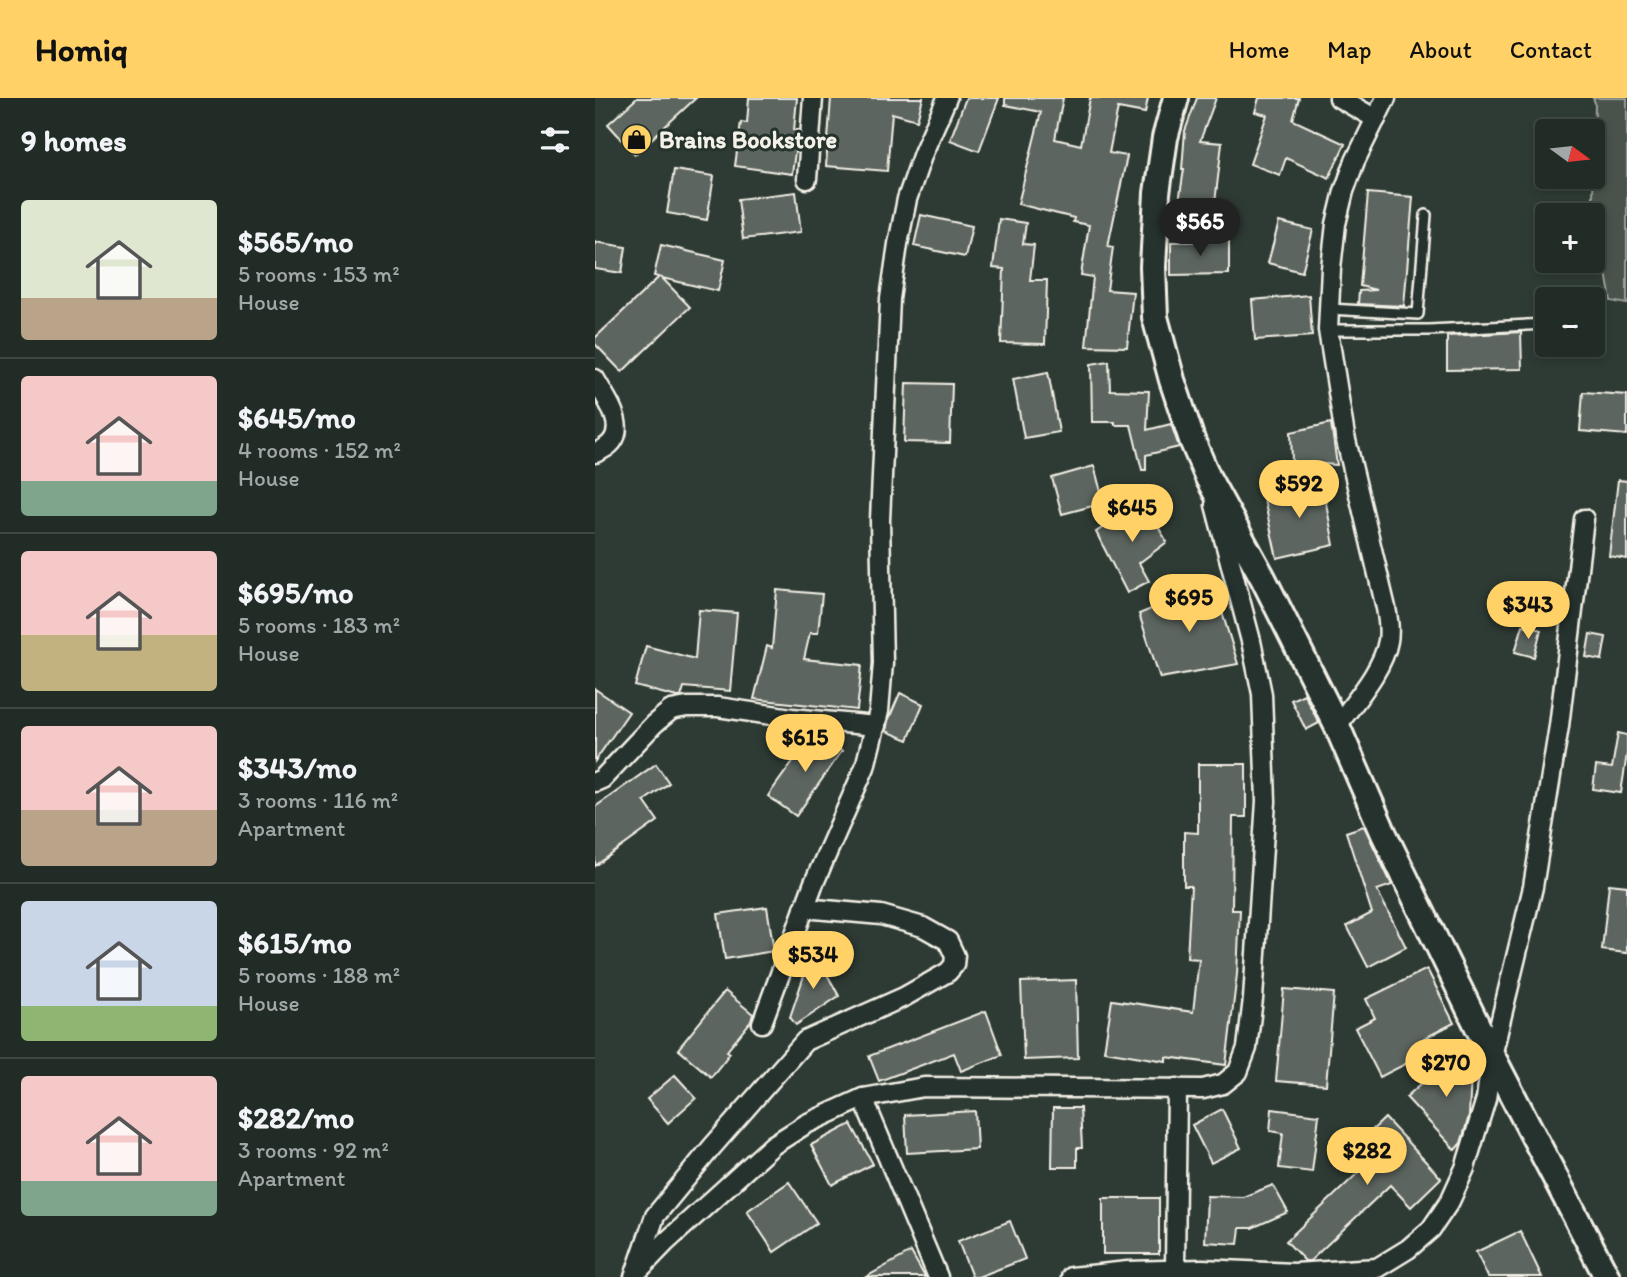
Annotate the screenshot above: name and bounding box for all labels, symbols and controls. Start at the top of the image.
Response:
text: Homiq [35,30,128,69]
text: Home [1229,35,1289,64]
text: Map [1327,35,1371,64]
text: About [1409,35,1472,64]
text: Contact [1510,35,1592,64]
north arrow [1535,119,1605,189]
map controls [1535,119,1605,357]
icon: filters [536,121,574,159]
text: 9 homes [21,122,127,159]
shop icon: Brains Bookstore [619,122,653,156]
place label: Brains Bookstore [659,125,837,154]
pin: $565 [1159,198,1241,258]
button: + [1535,203,1605,273]
text: $565 [1176,207,1224,235]
text: $565/mo [238,223,354,260]
icon: home [77,228,161,312]
text: 5 rooms · 153 m² [238,260,400,288]
button: − [1535,287,1605,357]
text: House [238,288,300,316]
text: $645/mo [238,399,356,436]
icon: home [77,404,161,488]
text: 4 rooms · 152 m² [238,436,401,464]
pin: $592 [1258,460,1340,520]
text: House [238,464,300,492]
text: $592 [1275,469,1323,497]
pin: $645 [1091,484,1173,544]
text: $645 [1107,493,1157,521]
text: $695/mo [238,574,354,611]
pin: $695 [1148,574,1230,634]
icon: home [77,579,161,663]
pin: $343 [1487,582,1569,641]
text: $695 [1165,583,1213,611]
text: $343 [1503,590,1553,618]
text: 5 rooms · 183 m² [238,611,400,639]
text: House [238,639,300,667]
pin: $615 [764,714,846,774]
text: $615 [782,723,828,751]
text: $343/mo [238,749,357,786]
icon: home [77,754,161,838]
text: 3 rooms · 116 m² [238,786,398,814]
text: Apartment [238,814,345,842]
text: $615/mo [238,924,352,961]
icon: home [77,929,161,1013]
pin: $534 [772,932,854,991]
text: $534 [788,940,838,968]
text: 5 rooms · 188 m² [238,961,400,989]
text: House [238,989,300,1017]
pin: $270 [1405,1040,1487,1099]
text: $270 [1421,1048,1471,1076]
text: $282/mo [238,1099,354,1136]
icon: home [77,1104,161,1188]
pin: $282 [1326,1128,1408,1187]
text: 3 rooms · 92 m² [238,1136,389,1164]
text: $282 [1343,1136,1391,1164]
text: Apartment [238,1164,345,1192]

